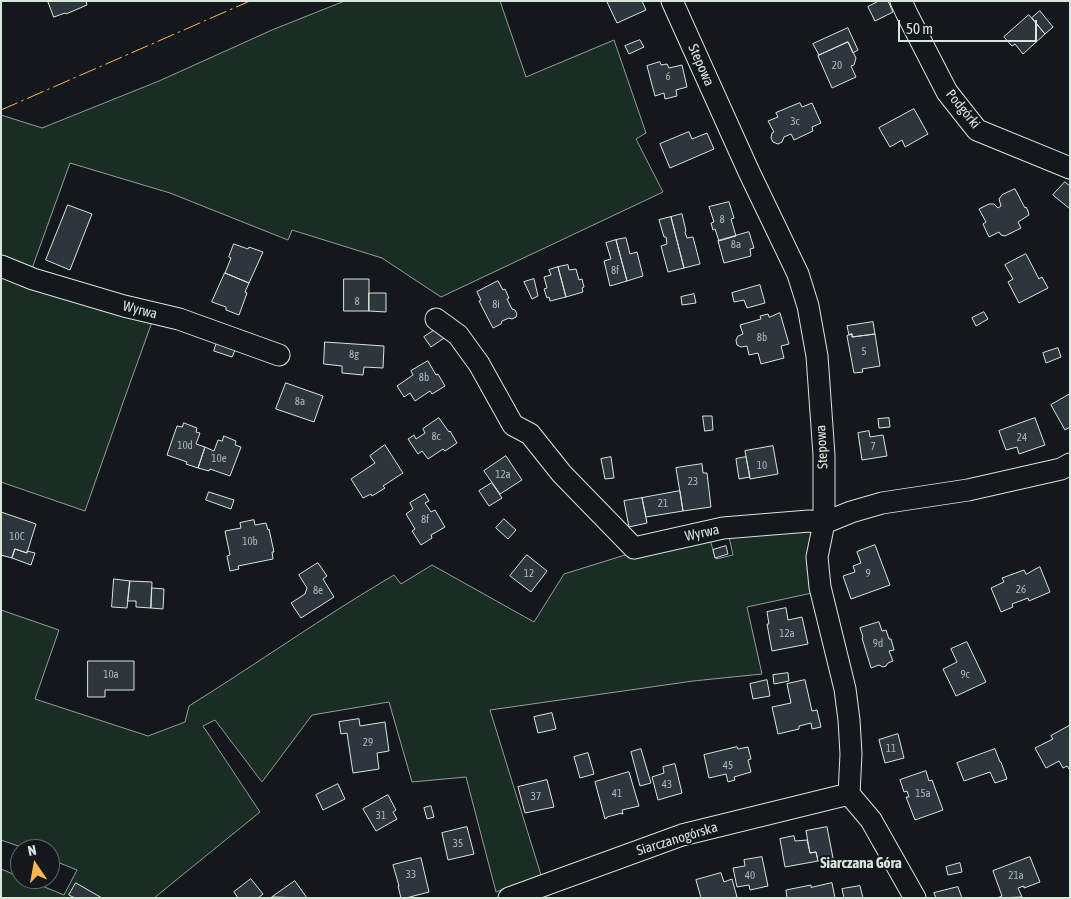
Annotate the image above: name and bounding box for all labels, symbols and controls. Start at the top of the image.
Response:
scale bar [901,10,1040,42]
text: 50 m [906,20,933,37]
street label: Stepowa [684,42,718,88]
house number: 20 [832,59,842,73]
house number: 6 [665,70,671,84]
street label: Podgórki [942,86,984,132]
house number: 3c [790,115,800,129]
house number: 8 [719,213,725,227]
house number: 8a [731,238,741,252]
house number: 8f [611,264,619,278]
house number: 8 [354,295,360,309]
street label: Wyrwa [121,298,159,322]
house number: 8i [492,298,500,312]
house number: 8b [757,331,767,345]
house number: 5 [861,345,867,359]
house number: 8g [349,348,359,362]
house number: 8b [419,371,429,385]
house number: 8a [295,395,305,409]
street label: Stepowa [812,425,832,469]
house number: 8c [431,430,441,444]
house number: 24 [1017,431,1027,445]
house number: 10d [177,439,193,453]
house number: 7 [870,440,876,454]
house number: 10e [211,452,227,466]
house number: 10 [757,459,767,473]
house number: 12a [495,468,511,482]
house number: 23 [688,475,698,489]
house number: 21 [658,497,668,511]
house number: 8f [421,513,429,527]
street label: Wyrwa [683,521,721,545]
house number: 10C [9,530,25,544]
house number: 10b [242,535,258,549]
house number: 12 [524,567,534,581]
house number: 9 [865,567,871,581]
house number: 26 [1016,583,1026,597]
house number: 8e [313,584,323,598]
house number: 12a [779,627,795,641]
house number: 9d [873,637,883,651]
house number: 10a [103,668,119,682]
house number: 9c [960,668,970,682]
house number: 29 [363,736,373,750]
house number: 11 [886,742,896,756]
house number: 45 [723,759,733,773]
house number: 43 [662,778,672,792]
house number: 41 [612,787,622,801]
house number: 15a [915,787,931,801]
house number: 37 [531,790,541,804]
house number: 31 [376,809,386,823]
street label: Siarczanogórska [634,819,720,859]
house number: 35 [453,837,463,851]
north arrow [10,839,60,889]
text: N [26,842,38,859]
district label: Siarczana Góra [820,854,902,872]
house number: 33 [406,868,416,882]
house number: 40 [745,869,755,883]
house number: 21a [1008,869,1024,883]

